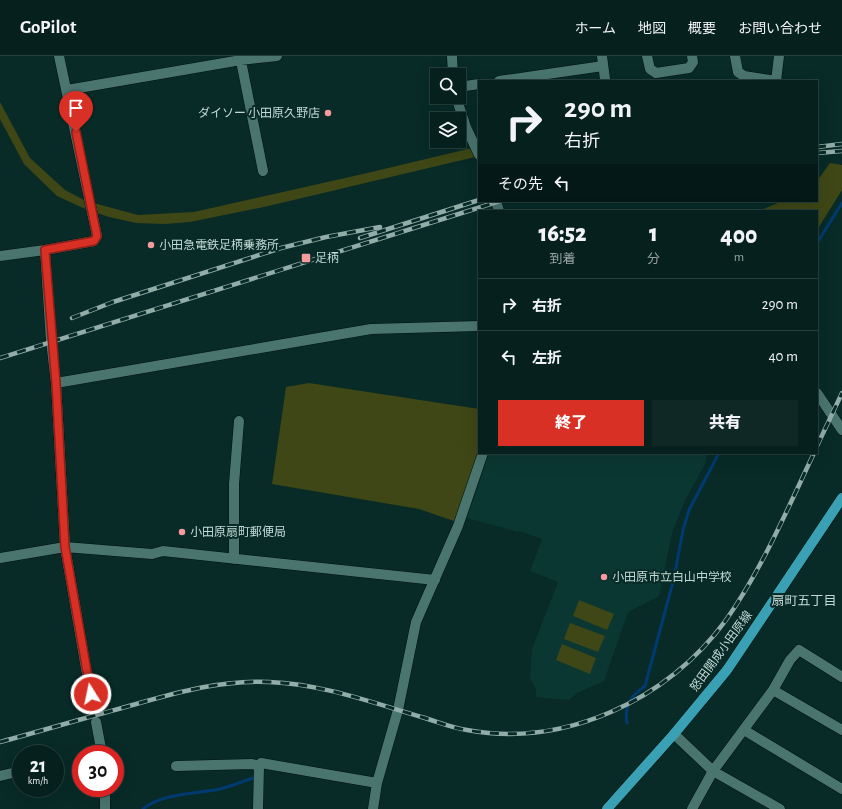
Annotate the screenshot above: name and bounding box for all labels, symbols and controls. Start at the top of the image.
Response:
text: GoPilot [20,18,76,37]
text: ホーム [574,22,616,36]
text: 地図 [638,22,666,36]
text: 概要 [688,22,716,36]
text: お問い合わせ [738,22,822,36]
map controls [430,68,466,148]
button: search [430,68,466,104]
pin [59,91,93,132]
text: 290 m [564,95,632,123]
icon: right [498,96,550,148]
icon: arrive [65,97,87,119]
place label: ダイソー 小田原久野店 [198,106,320,119]
marker: ダイソー 小田原久野店 [323,108,333,118]
button: layers [430,112,466,148]
text: 右折 [564,133,600,151]
icon: left [551,172,573,194]
text: その先 [498,177,543,192]
text: 16:52 [538,222,586,246]
text: 1 [649,222,658,246]
text: 400 [720,224,758,248]
place label: 小田急電鉄足柄乗務所 [159,238,279,251]
marker: 小田急電鉄足柄乗務所 [146,240,156,250]
text: m [734,251,744,264]
marker: 足柄 [300,252,312,264]
place label: 足柄 [315,252,339,264]
text: 到着 [549,253,575,266]
text: 分 [647,253,660,266]
icon: right [498,294,520,316]
text: 290 m [762,297,798,312]
text: 右折 [532,299,562,314]
icon: left [498,346,520,368]
text: 40 m [768,349,798,364]
text: 左折 [532,351,562,366]
button: 終了 [498,400,644,446]
button: 共有 [652,400,798,446]
place label: 小田原扇町郵便局 [190,525,286,538]
marker: 小田原扇町郵便局 [177,527,187,537]
place label: 小田原市立白山中学校 [612,570,732,583]
marker: 小田原市立白山中学校 [599,572,609,582]
district label: 扇町五丁目 [771,595,837,608]
street label: 怒田開成小田原線 [687,608,754,693]
position arrow [70,673,112,715]
speed limit sign: 30 [72,745,124,797]
text: 21 [30,756,46,776]
text: km/h [28,776,48,786]

